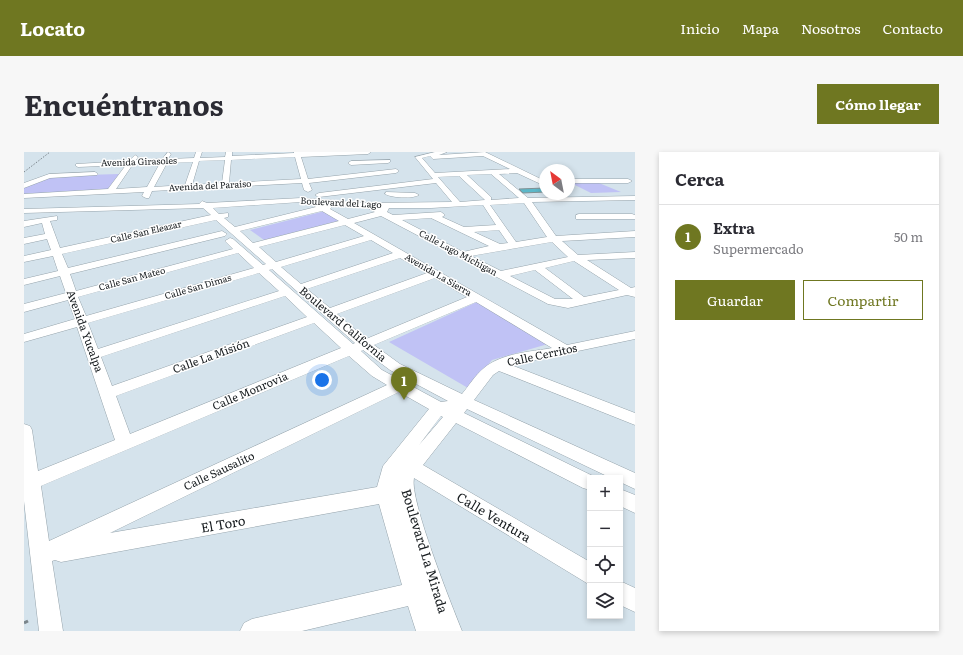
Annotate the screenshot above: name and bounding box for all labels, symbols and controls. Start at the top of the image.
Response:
text: Locato [20,14,85,42]
text: Inicio [680,18,720,38]
text: Mapa [742,18,779,38]
text: Nosotros [801,18,861,38]
text: Contacto [883,18,943,38]
text: Encuéntranos [24,83,223,125]
button: Cómo llegar [817,84,939,124]
street label: Avenida Girasoles [101,153,177,169]
north arrow [539,164,575,200]
text: Cerca [675,166,724,191]
street label: Avenida del Paraíso [168,176,252,194]
street label: Boulevard del Lago [300,193,382,211]
street label: Calle San Eleazar [109,216,184,246]
text: Extra [713,216,755,239]
street label: Calle Lago Míchigan [417,226,500,279]
text: 1 [685,227,691,246]
text: 50 m [894,227,923,246]
text: Supermercado [713,239,804,258]
street label: Avenida La Sierra [402,249,475,299]
street label: Calle San Mateo [97,262,167,294]
street label: Calle San Dimas [163,270,233,302]
button: Guardar [675,280,795,320]
button: Compartir [803,280,923,320]
street label: Boulevard California [297,282,391,365]
street label: Avenida Yucalpa [64,287,108,374]
street label: Calle La Misión [170,334,251,376]
street label: Calle Cerritos [505,339,578,369]
street label: Calle Monrovia [209,367,290,413]
pin: 1 [391,367,417,400]
your location [312,370,332,390]
street label: Calle Sausalito [181,447,257,494]
map controls [587,475,623,619]
button: + [587,475,623,511]
street label: Boulevard La Mirada [397,486,453,615]
street label: Calle Ventura [454,487,535,546]
street label: El Toro [199,510,247,537]
button: − [587,511,623,547]
button: locate [587,547,623,583]
button: layers [587,583,623,619]

